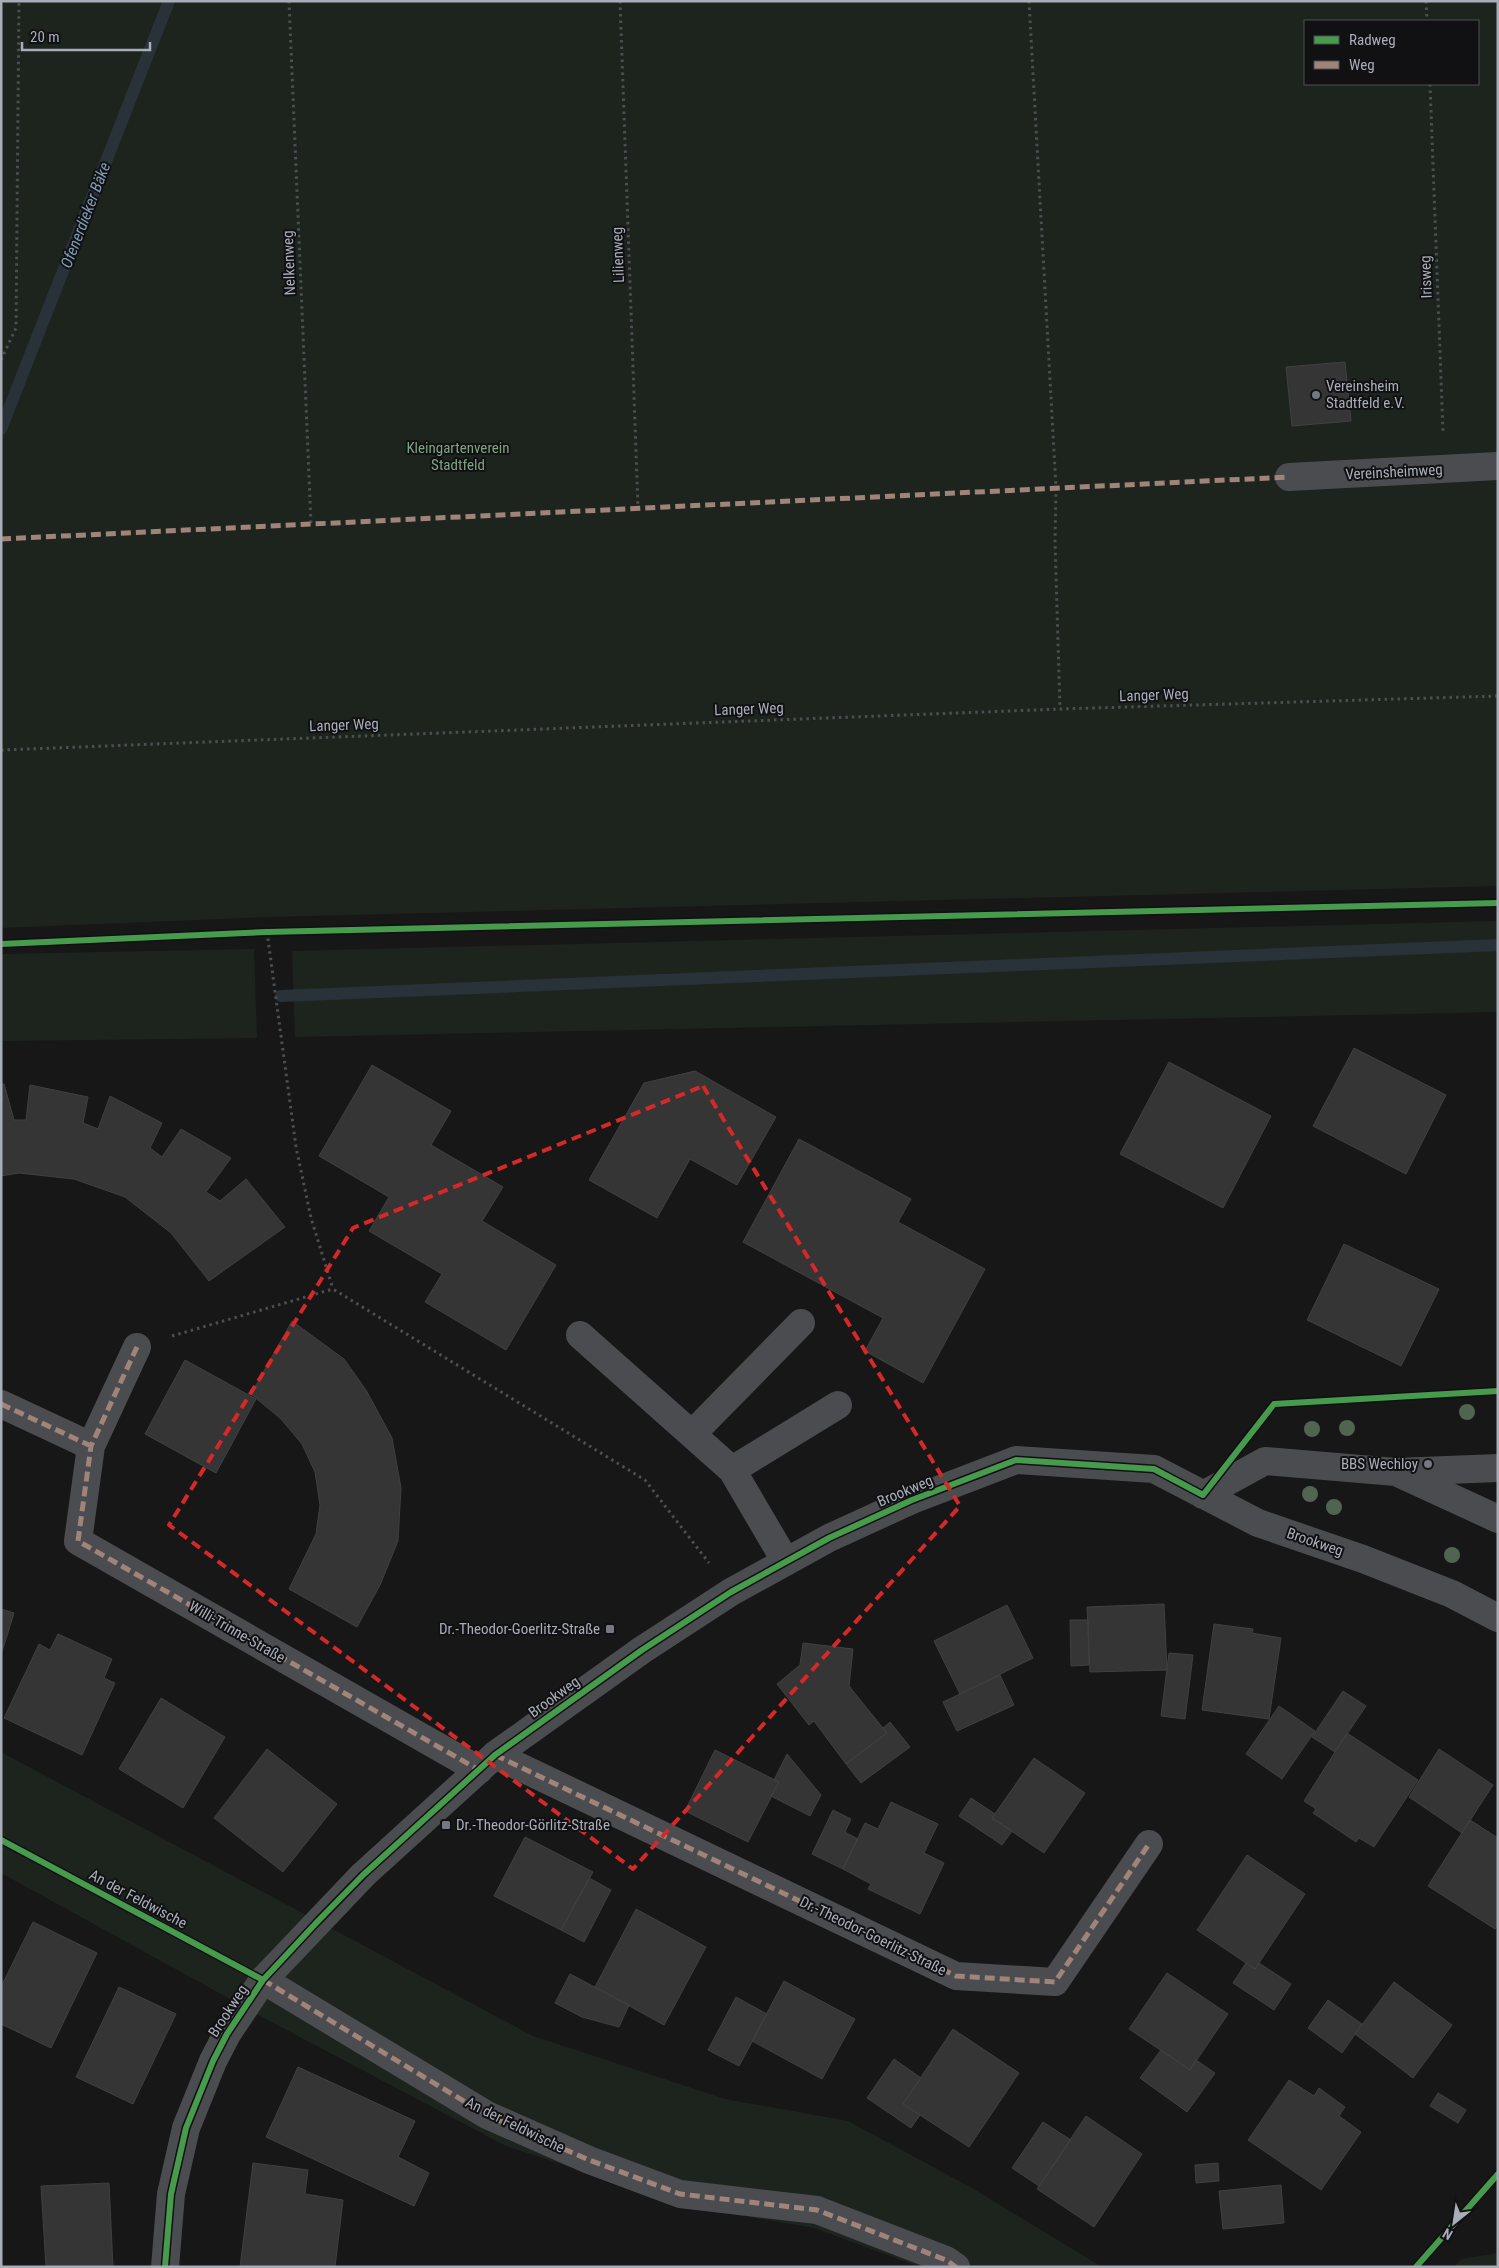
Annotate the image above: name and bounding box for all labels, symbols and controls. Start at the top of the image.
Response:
scale bar [22,20,150,52]
legend [1304,20,1479,85]
text: 20 m [30,28,60,46]
text: Radweg [1349,31,1396,49]
text: Weg [1349,56,1375,74]
water label: Ofenerdieker Bäke [57,160,114,271]
street label: Lilienweg [608,227,628,283]
street label: Nelkenweg [279,230,299,296]
street label: Irisweg [1416,255,1436,299]
place label: Vereinsheim Stadtfeld e.V. [1326,377,1405,412]
marker: Vereinsheim Stadtfeld e.V. [1310,389,1322,401]
park label: Kleingartenverein Stadtfeld [406,439,510,474]
street label: Vereinsheimweg [1345,460,1443,484]
street label: Langer Weg [1119,685,1189,705]
street label: Langer Weg [714,699,784,719]
street label: Langer Weg [309,715,379,735]
place label: BBS Wechloy [1341,1455,1418,1473]
marker: BBS Wechloy [1422,1458,1434,1470]
street label: Brookweg [875,1471,935,1511]
street label: Brookweg [1284,1524,1346,1560]
street label: Willi-Trinne-Straße [186,1597,288,1667]
place label: Dr.-Theodor-Goerlitz-Straße [439,1620,600,1638]
marker: Dr.-Theodor-Goerlitz-Straße [604,1623,616,1635]
street label: Brookweg [525,1672,583,1722]
place label: Dr.-Theodor-Görlitz-Straße [456,1816,610,1834]
marker: Dr.-Theodor-Görlitz-Straße [440,1819,452,1831]
street label: An der Feldwische [86,1866,190,1932]
street label: Dr.-Theodor-Goerlitz-Straße [797,1893,949,1979]
street label: Brookweg [204,1982,252,2040]
street label: An der Feldwische [462,2093,568,2157]
north arrow [1429,2198,1479,2248]
text: N [1440,2225,1455,2243]

